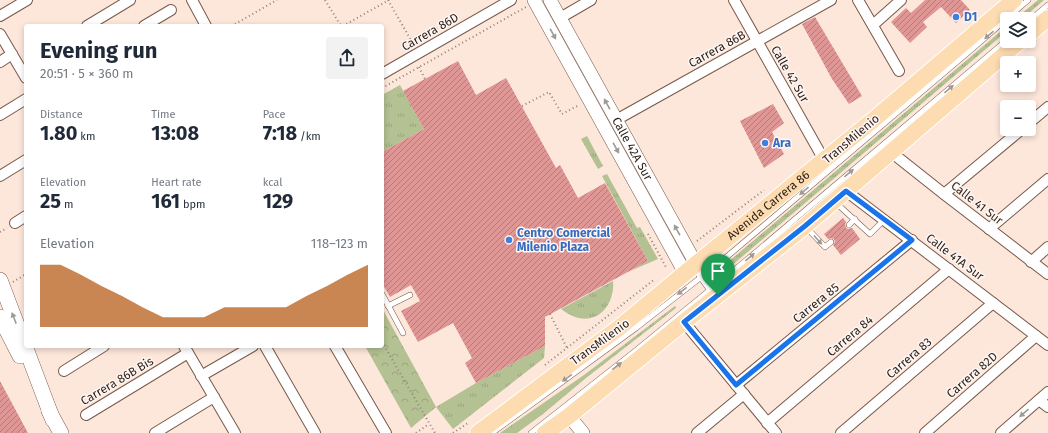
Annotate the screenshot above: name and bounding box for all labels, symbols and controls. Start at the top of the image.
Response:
street label: Carrera 86D [399,10,461,54]
place label: D1 [964,10,977,24]
marker: D1 [951,12,961,22]
map controls [1000,12,1036,136]
button: layers [1000,12,1036,48]
one-way arrow [550,28,557,40]
street label: Carrera 86B [686,28,748,70]
one-way arrow [984,30,993,39]
text: Evening run [40,37,157,64]
button: share [326,37,368,79]
street label: Calle 42 Sur [768,43,812,105]
button: + [1000,56,1036,92]
text: 20:51 · 5 × 360 m [40,66,134,81]
one-way arrow [943,85,954,94]
one-way arrow [604,98,611,110]
button: − [1000,100,1036,136]
text: Distance [40,108,83,121]
text: Time [151,108,176,121]
text: Pace [263,108,285,121]
street label: TransMilenio [820,111,882,167]
street label: Calle 42A Sur [609,115,656,183]
text: 1.80 [40,121,77,145]
text: 13:08 [151,121,199,145]
text: 7:18 [263,121,297,145]
text: km [77,130,95,143]
text: /km [297,130,321,143]
place label: Ara [772,136,791,150]
marker: Ara [760,138,770,148]
one-way arrow [613,142,620,154]
street label: Avenida Carrera 86 [724,168,812,243]
one-way arrow [844,168,855,177]
text: Elevation [40,176,86,189]
text: Heart rate [151,176,201,189]
text: kcal [263,176,282,189]
street label: Calle 41 Sur [948,178,1006,228]
one-way arrow [799,187,809,196]
text: 25 [40,189,61,213]
text: 161 [151,189,180,213]
text: 129 [263,189,293,213]
text: m [61,198,73,211]
text: bpm [180,198,205,211]
one-way arrow [674,224,680,236]
place label: Centro Comercial Milenio Plaza [517,226,611,254]
street label: Calle 41A Sur [923,231,987,284]
one-way arrow [813,234,822,245]
marker: Centro Comercial Milenio Plaza [504,235,514,245]
text: Elevation [40,236,94,251]
text: 118–123 m [311,236,368,251]
one-way arrow [745,252,755,261]
pin [701,254,735,295]
icon: arrive [707,260,729,282]
street label: Carrera 85 [790,280,842,326]
one-way arrow [676,287,687,296]
one-way arrow [11,311,17,323]
street label: Carrera 84 [824,312,876,359]
street label: TransMilenio [568,316,632,368]
street label: Carrera 83 [884,335,934,381]
street label: Carrera 82D [944,349,1000,401]
street label: Carrera 86B Bis [78,354,156,408]
one-way arrow [612,361,622,370]
one-way arrow [562,374,572,382]
one-way arrow [1019,408,1030,417]

